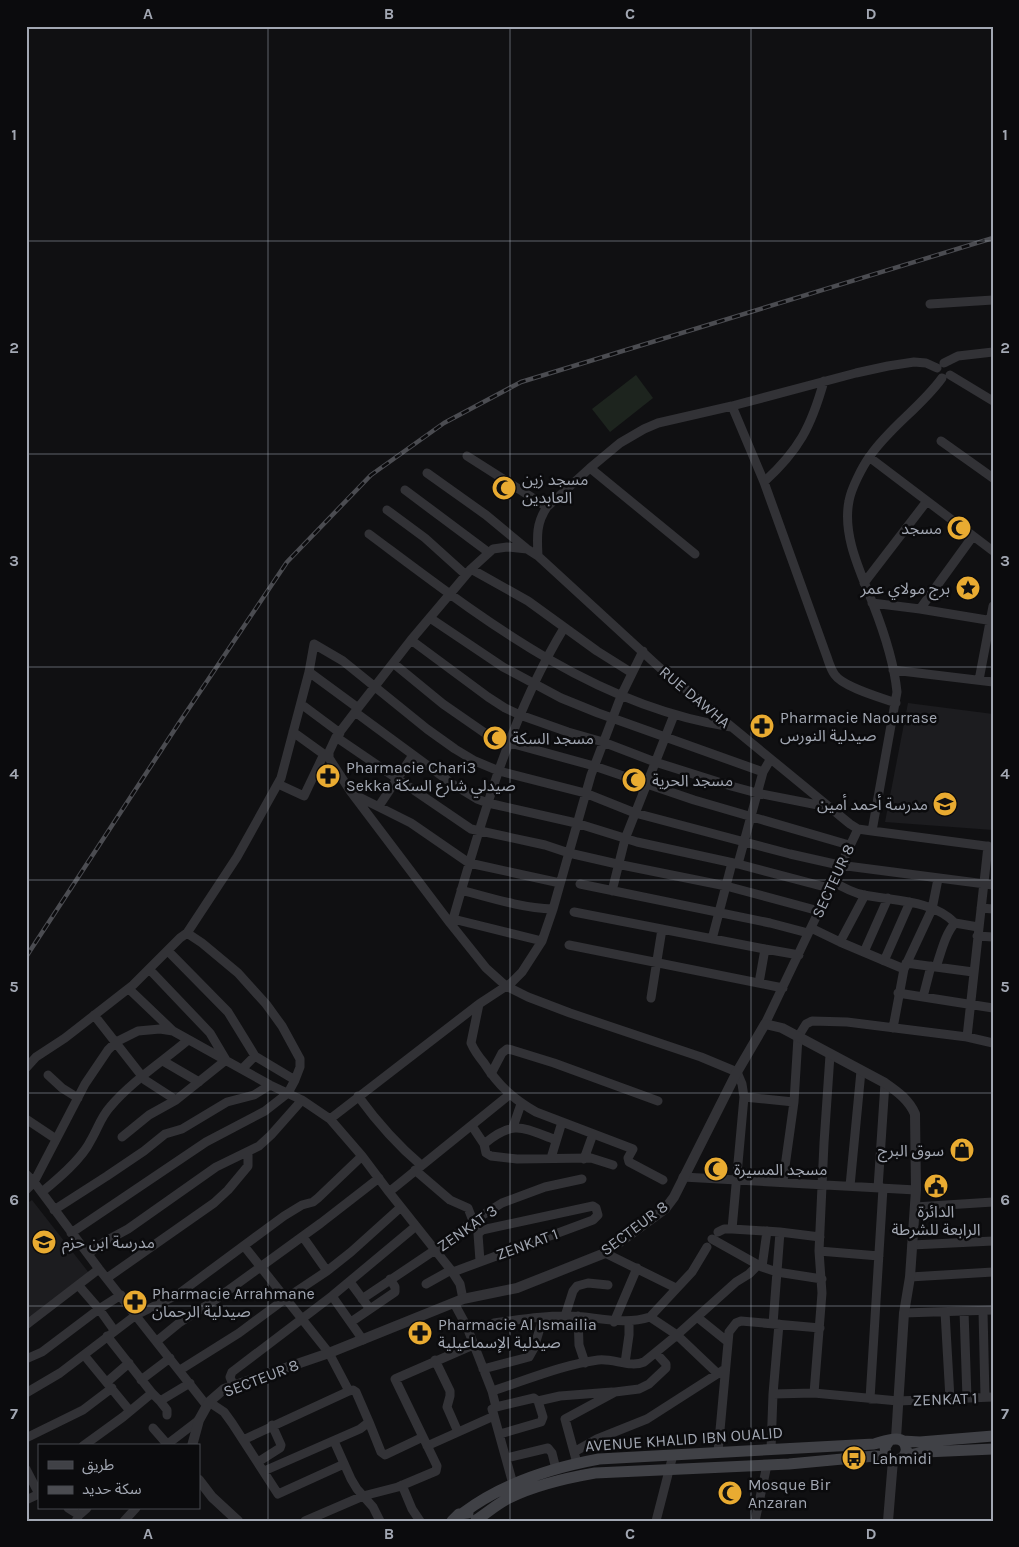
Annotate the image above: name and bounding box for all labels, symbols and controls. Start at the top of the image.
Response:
text: A [143,4,153,23]
text: B [384,4,394,23]
text: C [625,4,635,23]
text: D [866,4,877,23]
text: 1 [11,125,17,144]
text: 1 [1002,125,1008,144]
text: 2 [9,338,19,357]
text: 2 [1000,338,1010,357]
place label: مسجد زين العابدين [522,470,588,507]
mosque icon: مسجد زين العابدين [491,475,517,501]
mosque icon: مسجد [946,515,972,541]
place label: مسجد [901,519,942,538]
text: 3 [9,551,19,570]
text: 3 [1000,551,1010,570]
place icon: برج مولاي عمر [955,575,981,601]
place label: برج مولاي عمر [859,579,950,601]
street label: RUE DAWHA [656,662,734,732]
place label: Pharmacie Naourrase صيدلية النورس [780,708,937,745]
pharmacy icon: Pharmacie Naourrase صيدلية النورس [749,713,775,739]
mosque icon: مسجد السكة [482,725,508,751]
place label: مسجد السكة [512,729,594,748]
place label: Pharmacie Chari3 Sekka صيدلي شارع السكة [346,758,516,798]
pharmacy icon: Pharmacie Chari3 Sekka صيدلي شارع السكة [315,763,341,789]
text: 4 [9,764,19,783]
text: 4 [1000,764,1010,783]
mosque icon: مسجد الحرية [621,767,647,793]
place label: مسجد الحرية [652,771,733,790]
school or university icon: مدرسة أحمد أمين [932,791,958,817]
place label: مدرسة أحمد أمين [817,794,928,814]
street label: SECTEUR 8 [808,841,858,921]
text: 5 [9,977,19,996]
text: 5 [1000,977,1010,996]
shop icon: سوق البرج [949,1137,975,1163]
place label: سوق البرج [878,1141,944,1163]
mosque icon: مسجد المسيرة [703,1156,729,1182]
place label: مسجد المسيرة [734,1160,827,1179]
public building icon: الدائرة الرابعة للشرطة [923,1173,949,1199]
text: 6 [9,1190,19,1209]
text: 6 [1000,1190,1010,1209]
street label: SECTEUR 8 [597,1197,671,1259]
street label: ZENKAT 3 [433,1200,501,1256]
place label: الدائرة الرابعة للشرطة [892,1202,980,1239]
street label: ZENKAT 1 [493,1224,561,1264]
school or university icon: مدرسة ابن حزم [31,1229,57,1255]
place label: مدرسة ابن حزم [62,1233,155,1255]
place label: Pharmacie Arrahmane صيدلية الرحمان [152,1284,315,1321]
pharmacy icon: Pharmacie Arrahmane صيدلية الرحمان [122,1289,148,1315]
place label: Pharmacie Al Ismailia صيدلية الإسماعيلية [438,1315,597,1353]
pharmacy icon: Pharmacie Al Ismailia صيدلية الإسماعيلية [407,1320,433,1346]
street label: SECTEUR 8 [221,1355,301,1401]
street label: ZENKAT 1 [912,1388,978,1410]
text: 7 [10,1404,18,1423]
text: 7 [1001,1404,1009,1423]
street label: AVENUE KHALID IBN OUALID [584,1423,784,1455]
legend [38,1444,200,1510]
bus stop icon: Lahmidi [841,1445,867,1471]
place label: Lahmidi [872,1449,932,1468]
text: طريق [82,1456,114,1475]
place label: Mosque Bir Anzaran [748,1475,830,1512]
text: سكة حديد [82,1480,142,1498]
mosque icon: Mosque Bir Anzaran [717,1480,743,1506]
text: A [143,1524,153,1543]
text: B [384,1524,394,1543]
text: C [625,1524,635,1543]
text: D [866,1524,877,1543]

